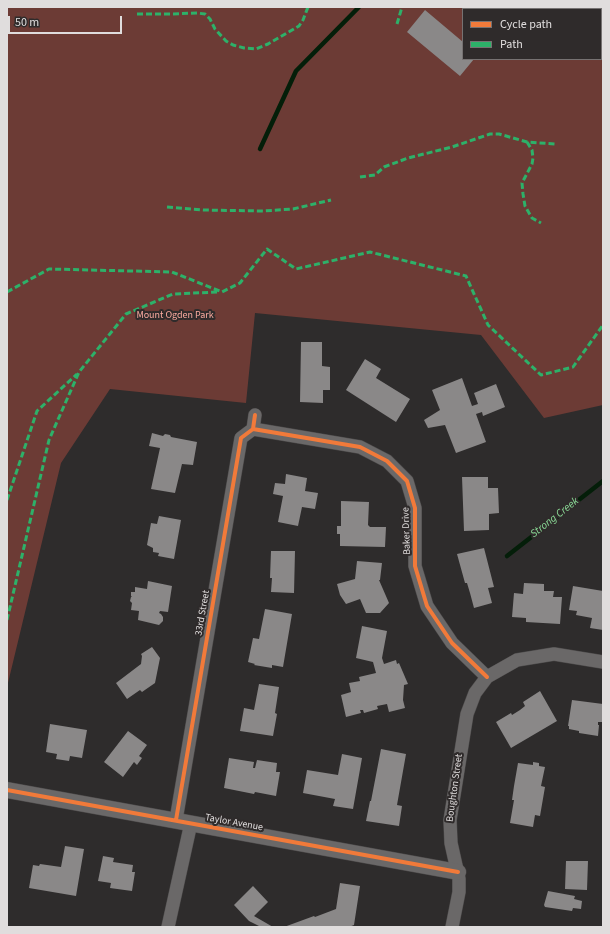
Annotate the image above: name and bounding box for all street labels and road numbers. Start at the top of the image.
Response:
street label: Baker Drive [400,507,414,555]
street label: 33rd Street [193,589,213,637]
street label: Boughton Street [444,753,466,823]
street label: Taylor Avenue [204,812,264,834]

